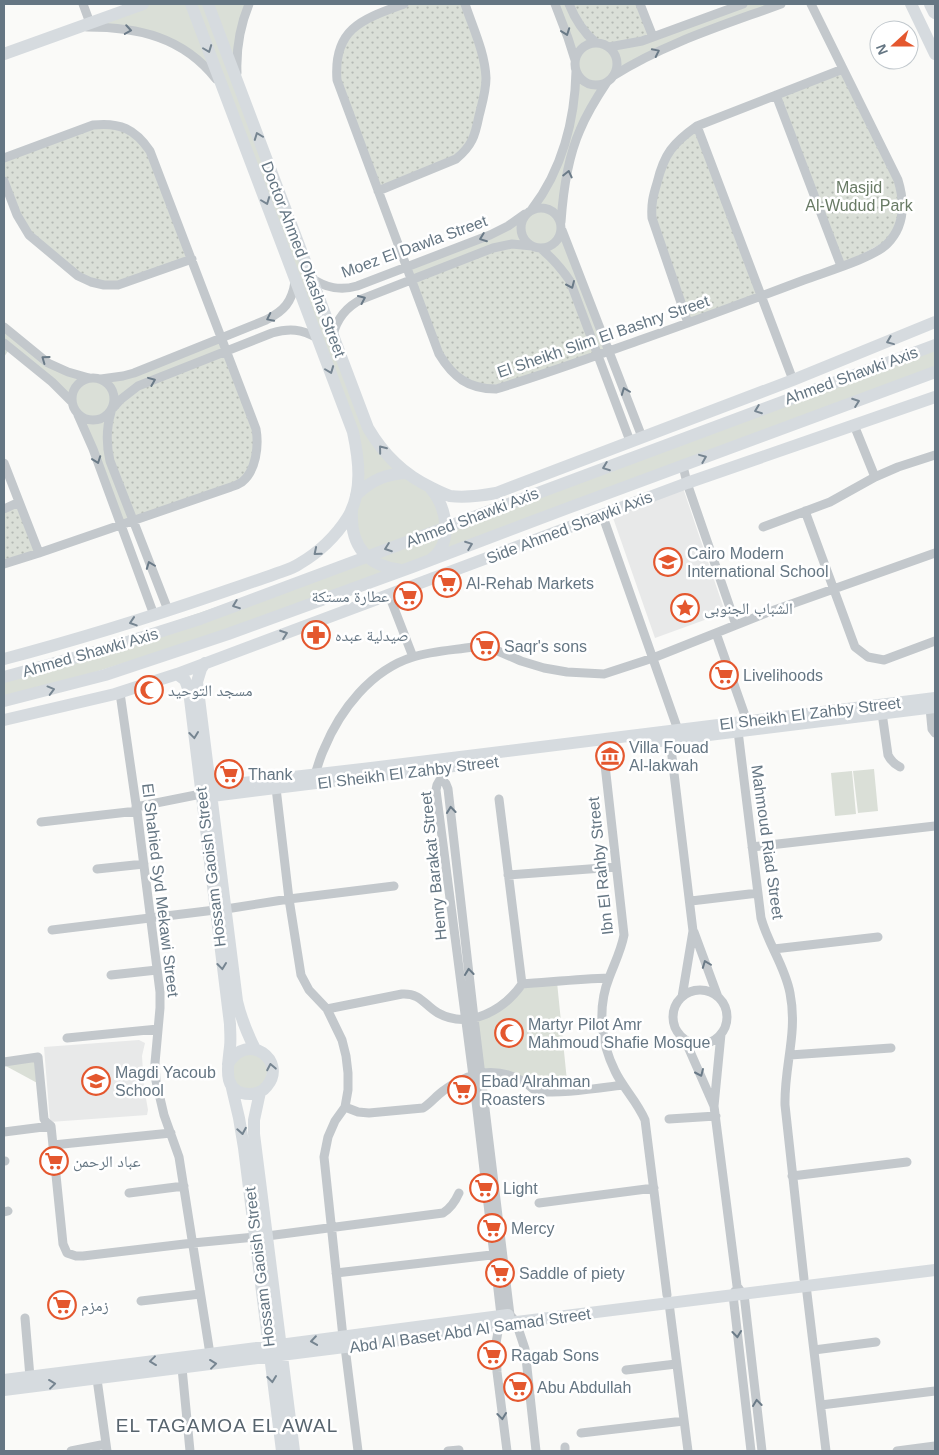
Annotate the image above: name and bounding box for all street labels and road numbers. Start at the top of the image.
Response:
street label: Doctor Ahmed Okasha Street [258,159,349,360]
street label: Moez El Dawla Street [339,212,490,281]
street label: El Sheikh Slim El Bashry Street [495,292,712,381]
street label: Ahmed Shawki Axis [782,343,920,407]
street label: Ahmed Shawki Axis [404,484,541,551]
street label: Side Ahmed Shawki Axis [484,488,654,567]
street label: Ahmed Shawki Axis [20,625,160,680]
street label: El Sheikh El Zahby Street [719,694,902,733]
street label: El Sheikh El Zahby Street [317,753,500,792]
street label: Mahmoud Riad Street [748,764,787,921]
street label: El Shahied Syd Mekawi Street [139,782,182,998]
street label: Hossam Gaoish Street [192,785,229,948]
street label: Henry Barakat Street [417,790,450,941]
street label: Ibn El Rahby Street [585,796,616,936]
street label: Hossam Gaoish Street [241,1185,278,1348]
street label: Abd Al Baset Abd Al Samad Street [348,1305,592,1356]

